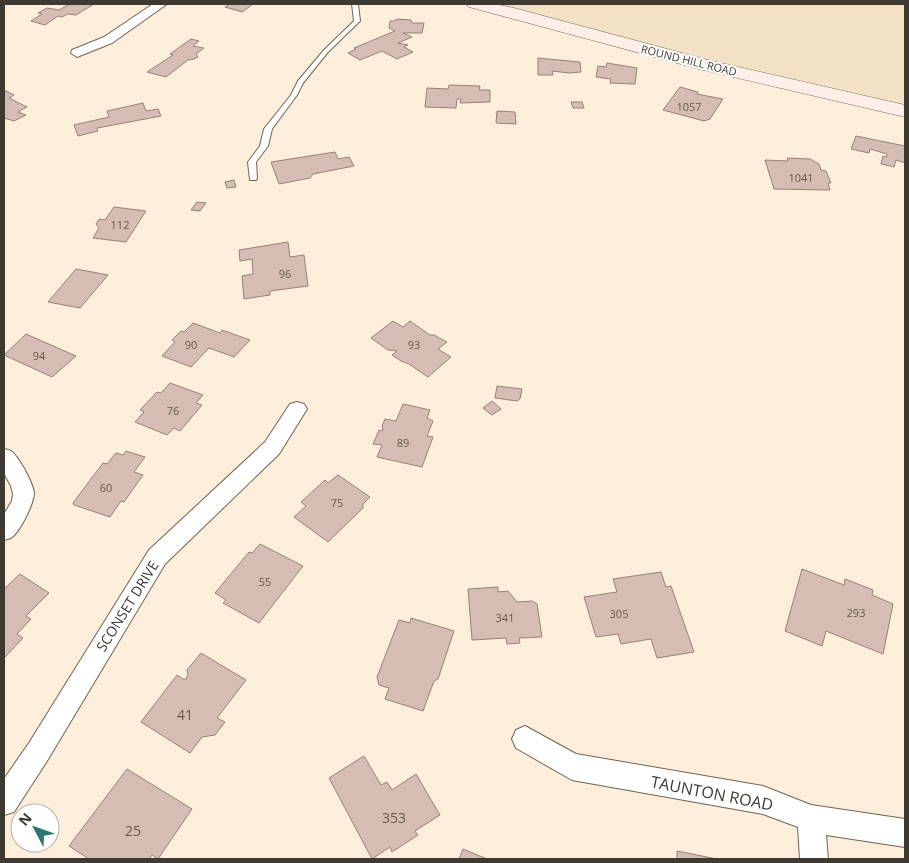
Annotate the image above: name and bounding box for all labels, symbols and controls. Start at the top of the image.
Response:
street label: ROUND HILL ROAD [639,41,739,79]
house number: 1057 [676,99,702,114]
house number: 1041 [788,170,814,185]
house number: 112 [111,217,129,232]
house number: 96 [279,266,291,281]
house number: 90 [185,337,197,352]
house number: 93 [408,337,420,352]
house number: 94 [33,348,46,363]
house number: 76 [167,403,179,418]
house number: 89 [397,435,409,450]
house number: 60 [100,480,112,495]
house number: 75 [331,495,343,510]
street label: SCONSET DRIVE [91,557,163,655]
house number: 55 [259,574,271,589]
house number: 293 [847,605,865,620]
house number: 305 [610,606,628,621]
house number: 341 [496,610,514,625]
house number: 41 [177,705,193,724]
street label: TAUNTON ROAD [649,770,775,816]
north arrow [10,803,60,853]
house number: 353 [382,808,406,827]
text: N [14,809,36,830]
house number: 25 [125,821,141,840]

